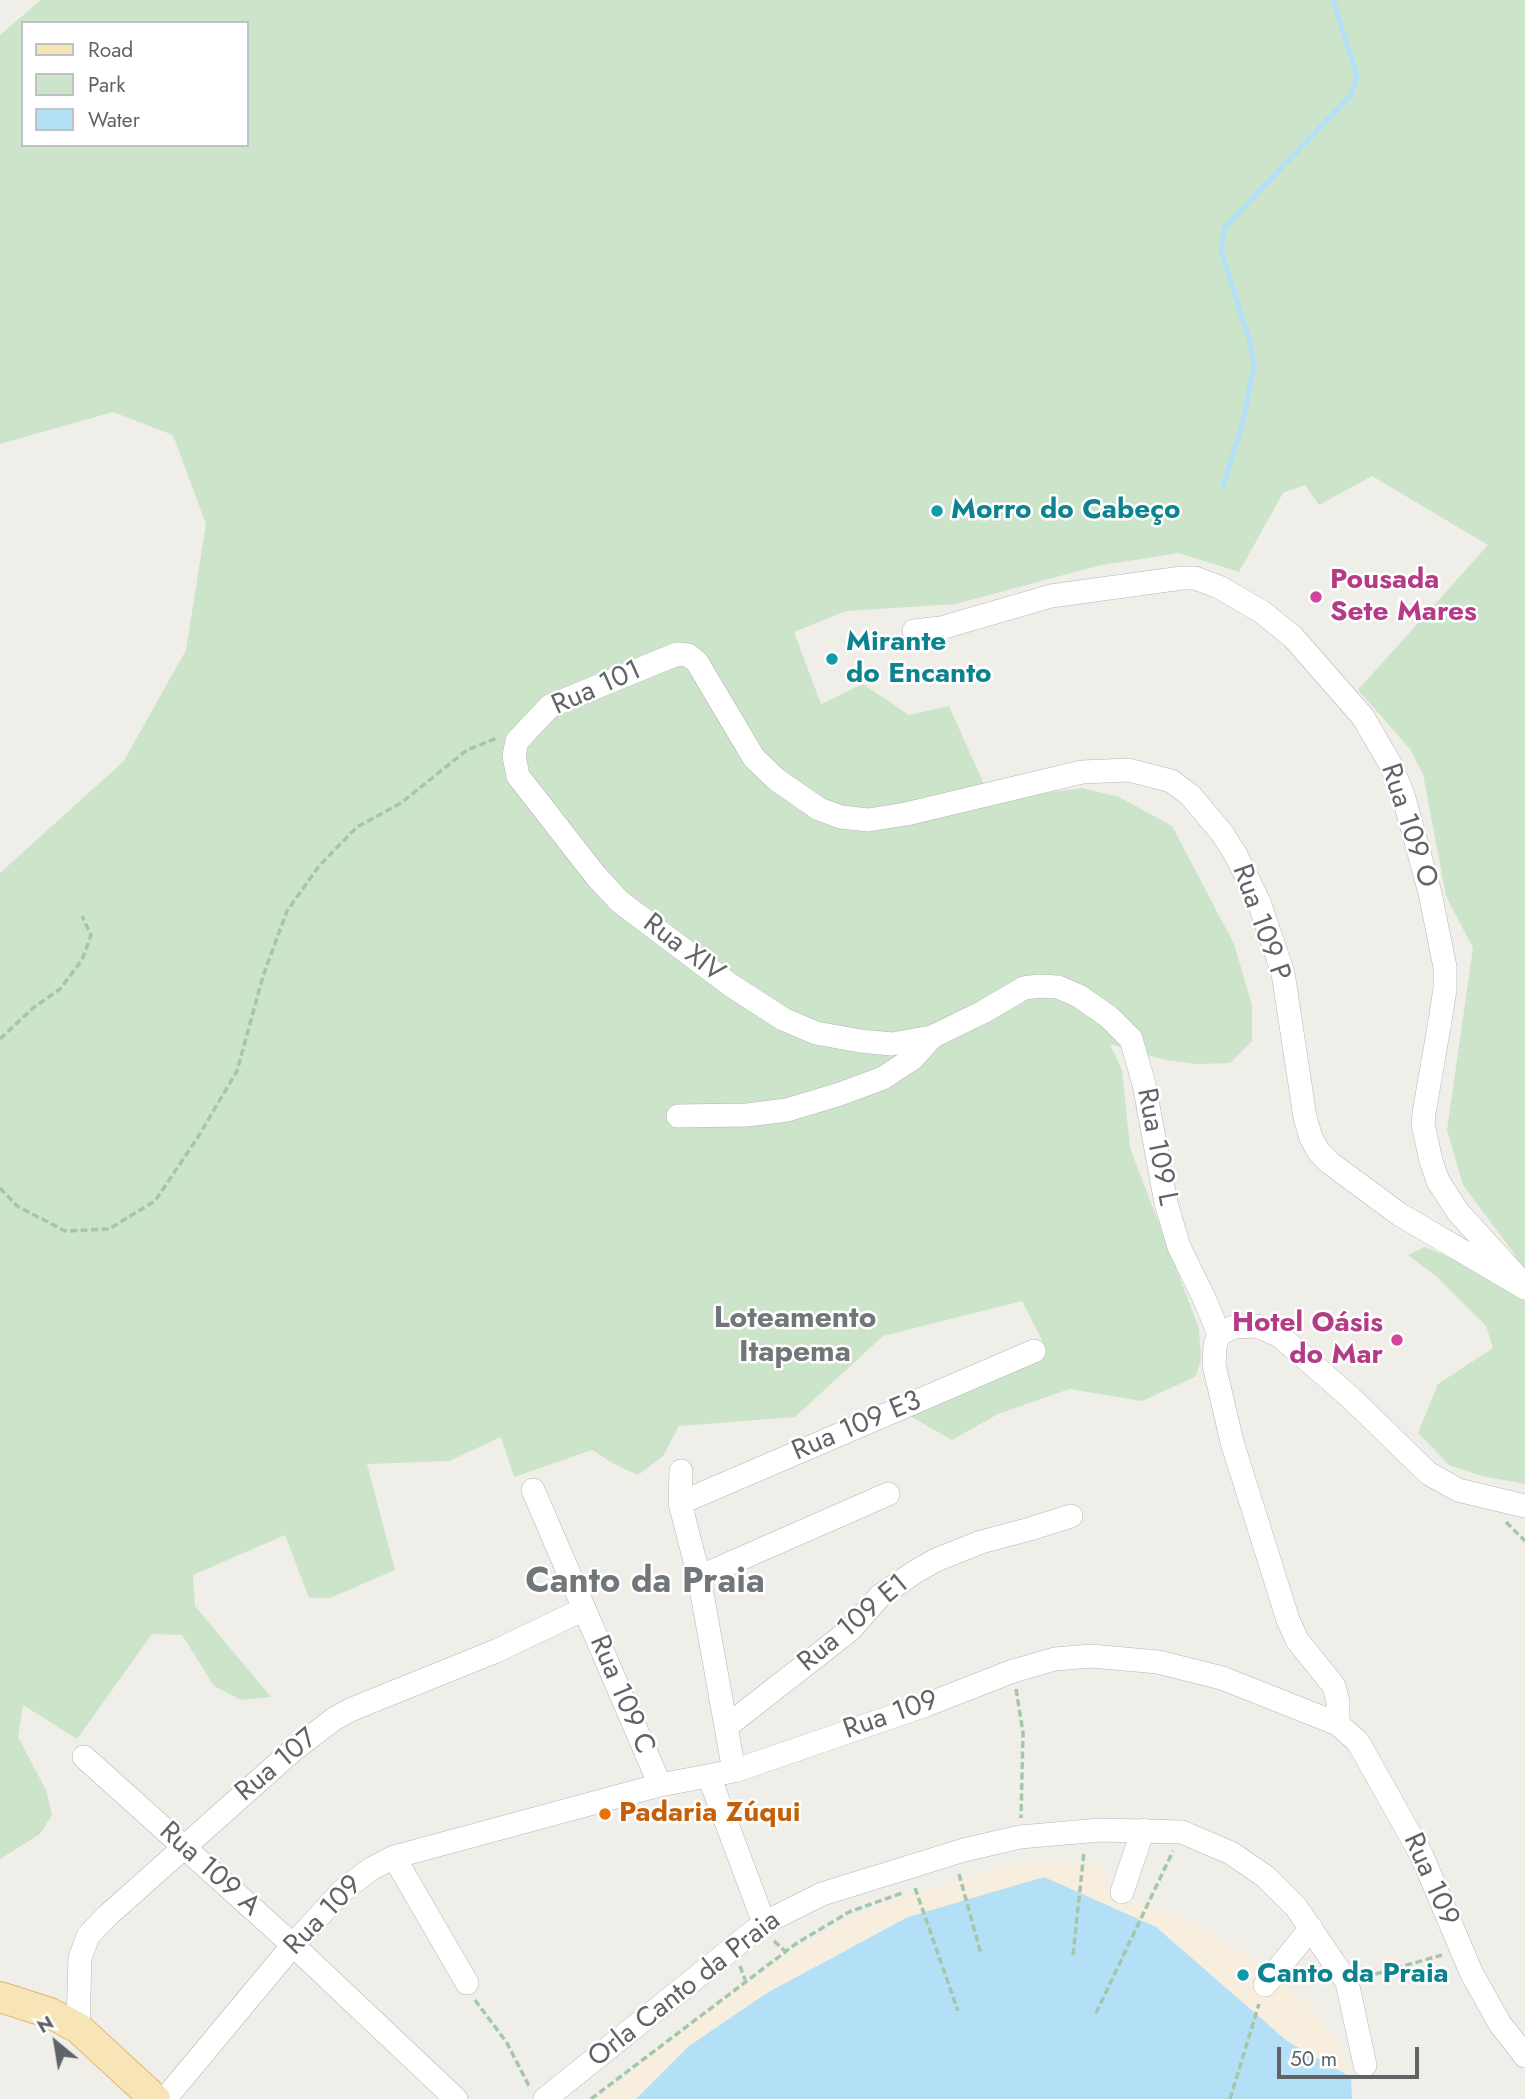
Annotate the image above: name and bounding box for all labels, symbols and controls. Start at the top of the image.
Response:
legend [21,21,248,147]
text: Road [88,35,133,65]
text: Park [88,70,125,100]
text: Water [88,105,140,135]
place label: Morro do Cabeço [951,494,1181,528]
marker: Morro do Cabeço [929,503,945,519]
place label: Pousada Sete Mares [1330,564,1477,630]
marker: Pousada Sete Mares [1308,589,1324,605]
place label: Mirante do Encanto [846,626,992,692]
marker: Mirante do Encanto [824,651,840,667]
street label: Rua 101 [547,654,647,724]
street label: Rua 109 O [1372,760,1444,892]
street label: Rua 109 P [1223,860,1297,986]
street label: Rua XIV [636,908,730,990]
street label: Rua 109 L [1128,1085,1184,1209]
district label: Loteamento Itapema [714,1302,876,1372]
place label: Hotel Oásis do Mar [1232,1307,1383,1373]
marker: Hotel Oásis do Mar [1389,1332,1405,1348]
street label: Rua 109 E3 [787,1385,927,1469]
district label: Canto da Praia [525,1563,765,1605]
street label: Rua 109 E1 [792,1568,916,1680]
street label: Rua 109 C [581,1631,661,1759]
street label: Rua 109 [839,1684,943,1748]
street label: Rua 107 [229,1722,325,1810]
place label: Padaria Zúqui [619,1797,800,1831]
marker: Padaria Zúqui [597,1806,613,1822]
street label: Rua 109 A [151,1816,267,1924]
street label: Rua 109 [1395,1829,1465,1931]
street label: Rua 109 [278,1869,370,1963]
street label: Orla Canto da Praia [582,1905,788,2075]
place label: Canto da Praia [1257,1958,1449,1992]
marker: Canto da Praia [1235,1967,1251,1983]
north arrow [21,2008,91,2078]
text: N [32,2009,59,2040]
scale bar [1280,2032,1422,2076]
text: 50 m [1290,2044,1337,2074]

